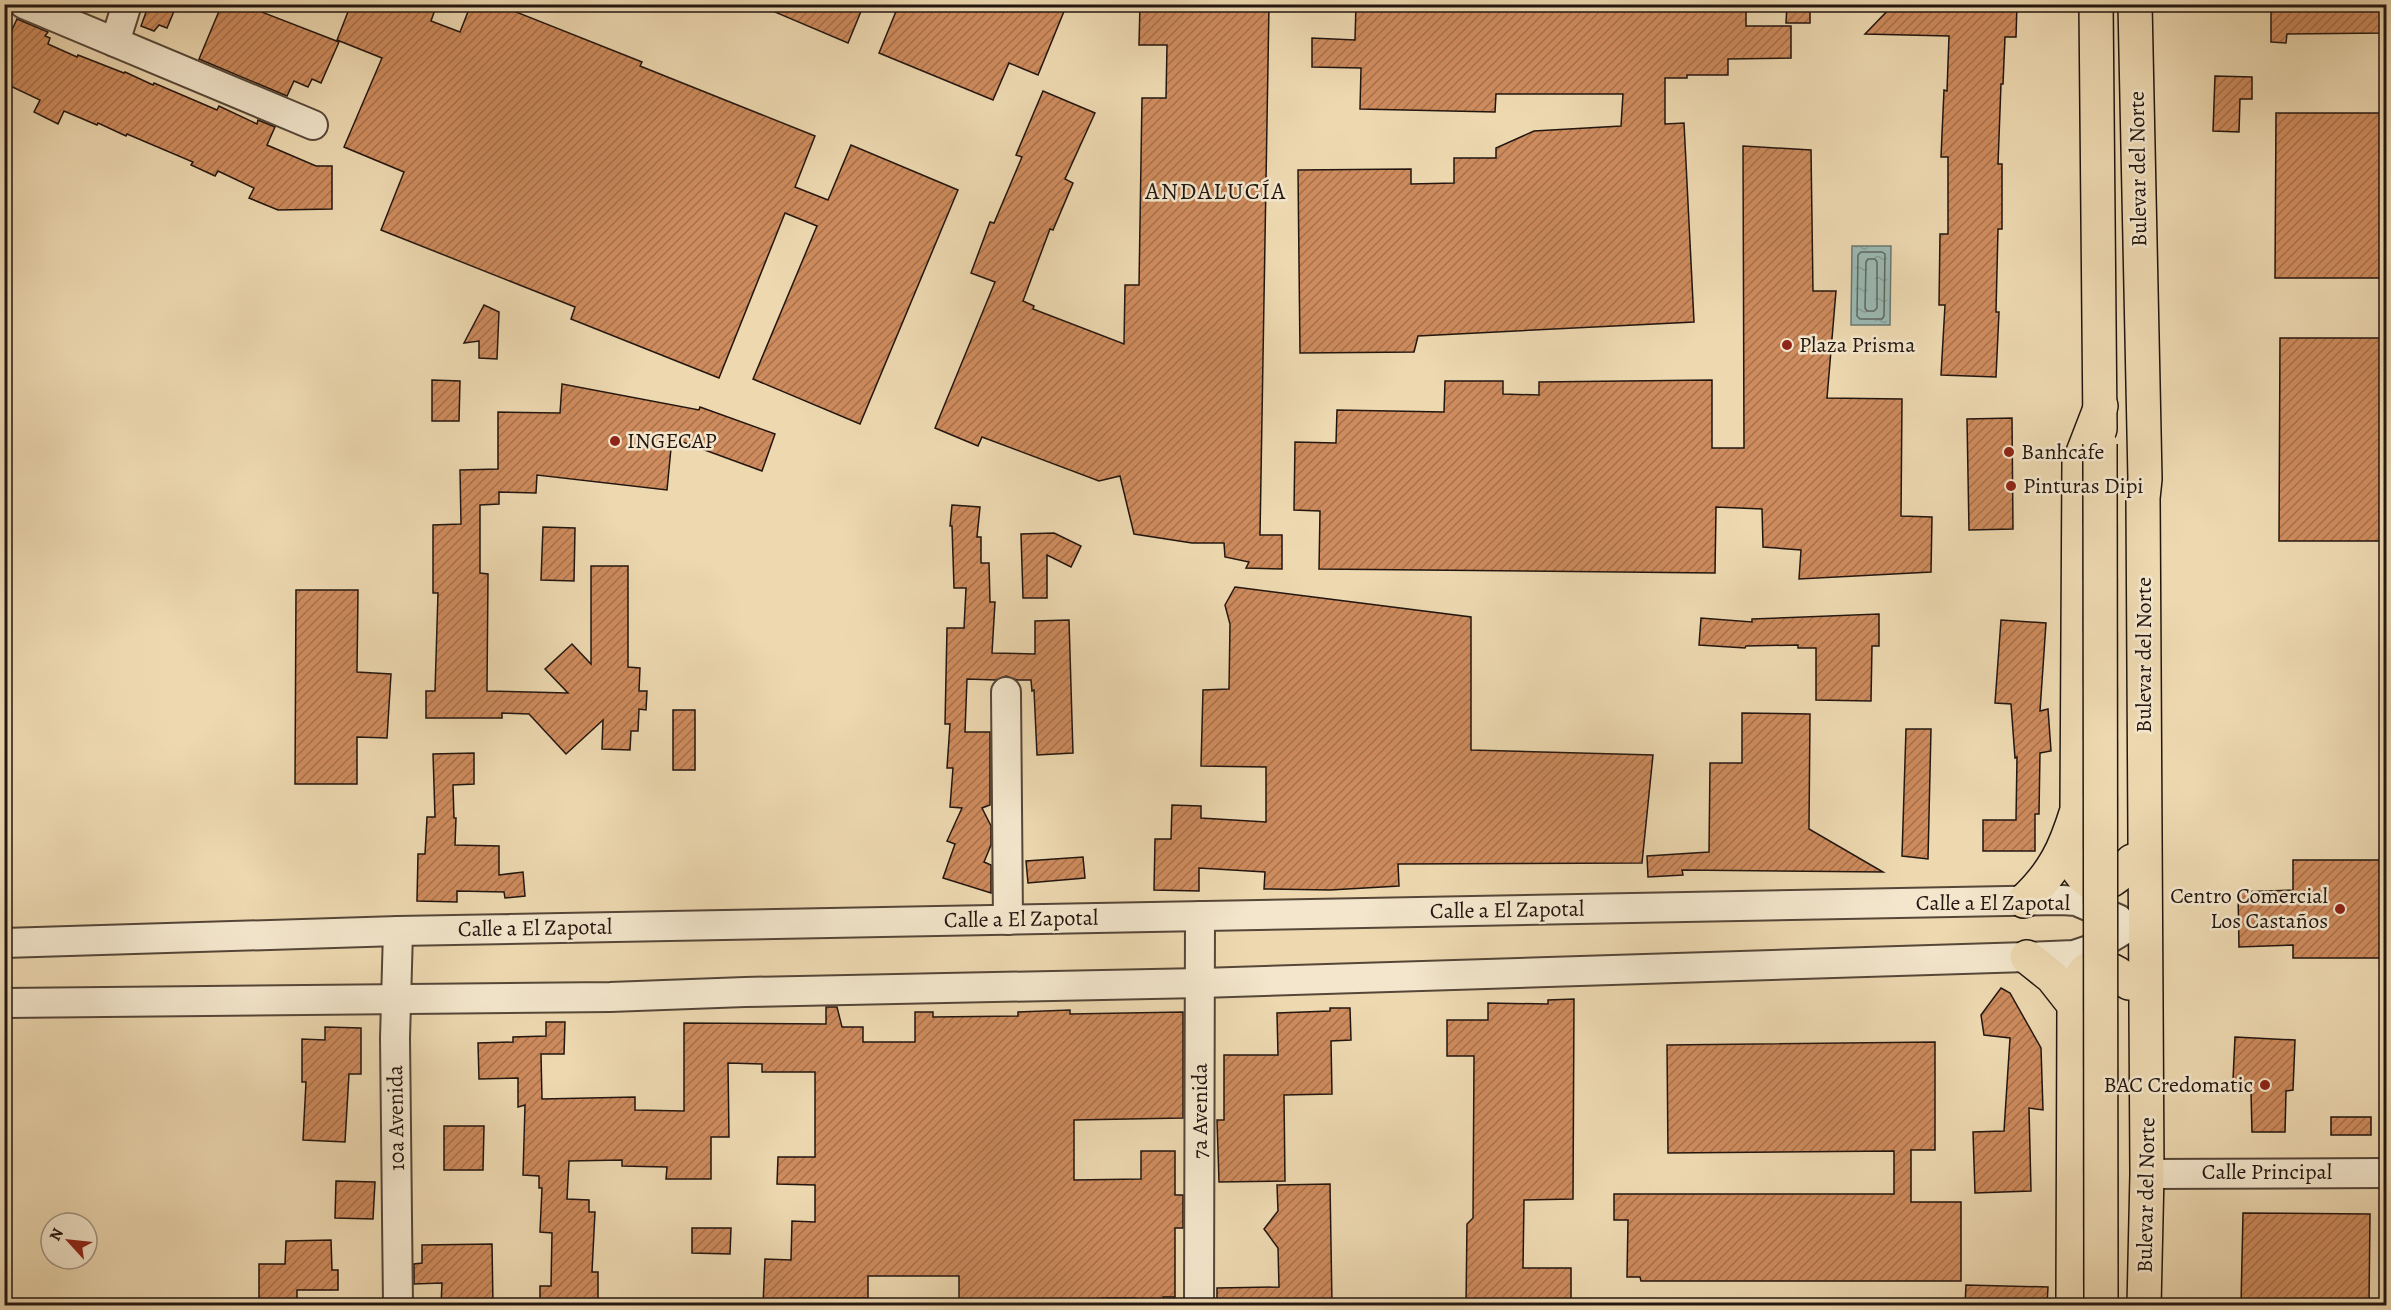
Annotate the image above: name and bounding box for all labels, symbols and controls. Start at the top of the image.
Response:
street label: Bulevar del Norte [2122,91,2154,247]
district label: ANDALUCÍA [1144,175,1287,207]
place label: Plaza Prisma [1799,330,1916,360]
marker: Plaza Prisma [1780,338,1794,352]
place label: INGECAP [627,426,717,456]
marker: INGECAP [608,434,622,448]
place label: Banhcafe [2021,437,2104,467]
marker: Banhcafe [2002,445,2016,459]
place label: Pinturas Dipi [2023,471,2143,501]
marker: Pinturas Dipi [2004,479,2018,493]
street label: Bulevar del Norte [2129,577,2159,733]
place label: Centro Comercial Los Castaños [2170,881,2328,936]
street label: Calle a El Zapotal [1916,888,2070,918]
street label: Calle a El Zapotal [1429,894,1585,926]
marker: Centro Comercial Los Castaños [2333,902,2347,916]
street label: Calle a El Zapotal [943,903,1099,935]
street label: Calle a El Zapotal [457,912,613,944]
street label: 7a Avenida [1185,1062,1215,1159]
street label: 10a Avenida [380,1064,412,1171]
place label: BAC Credomatic [2104,1070,2253,1100]
marker: BAC Credomatic [2258,1078,2272,1092]
street label: Bulevar del Norte [2130,1117,2162,1273]
street label: Calle Principal [2202,1157,2332,1187]
north arrow [39,1211,99,1271]
text: N [44,1224,69,1245]

